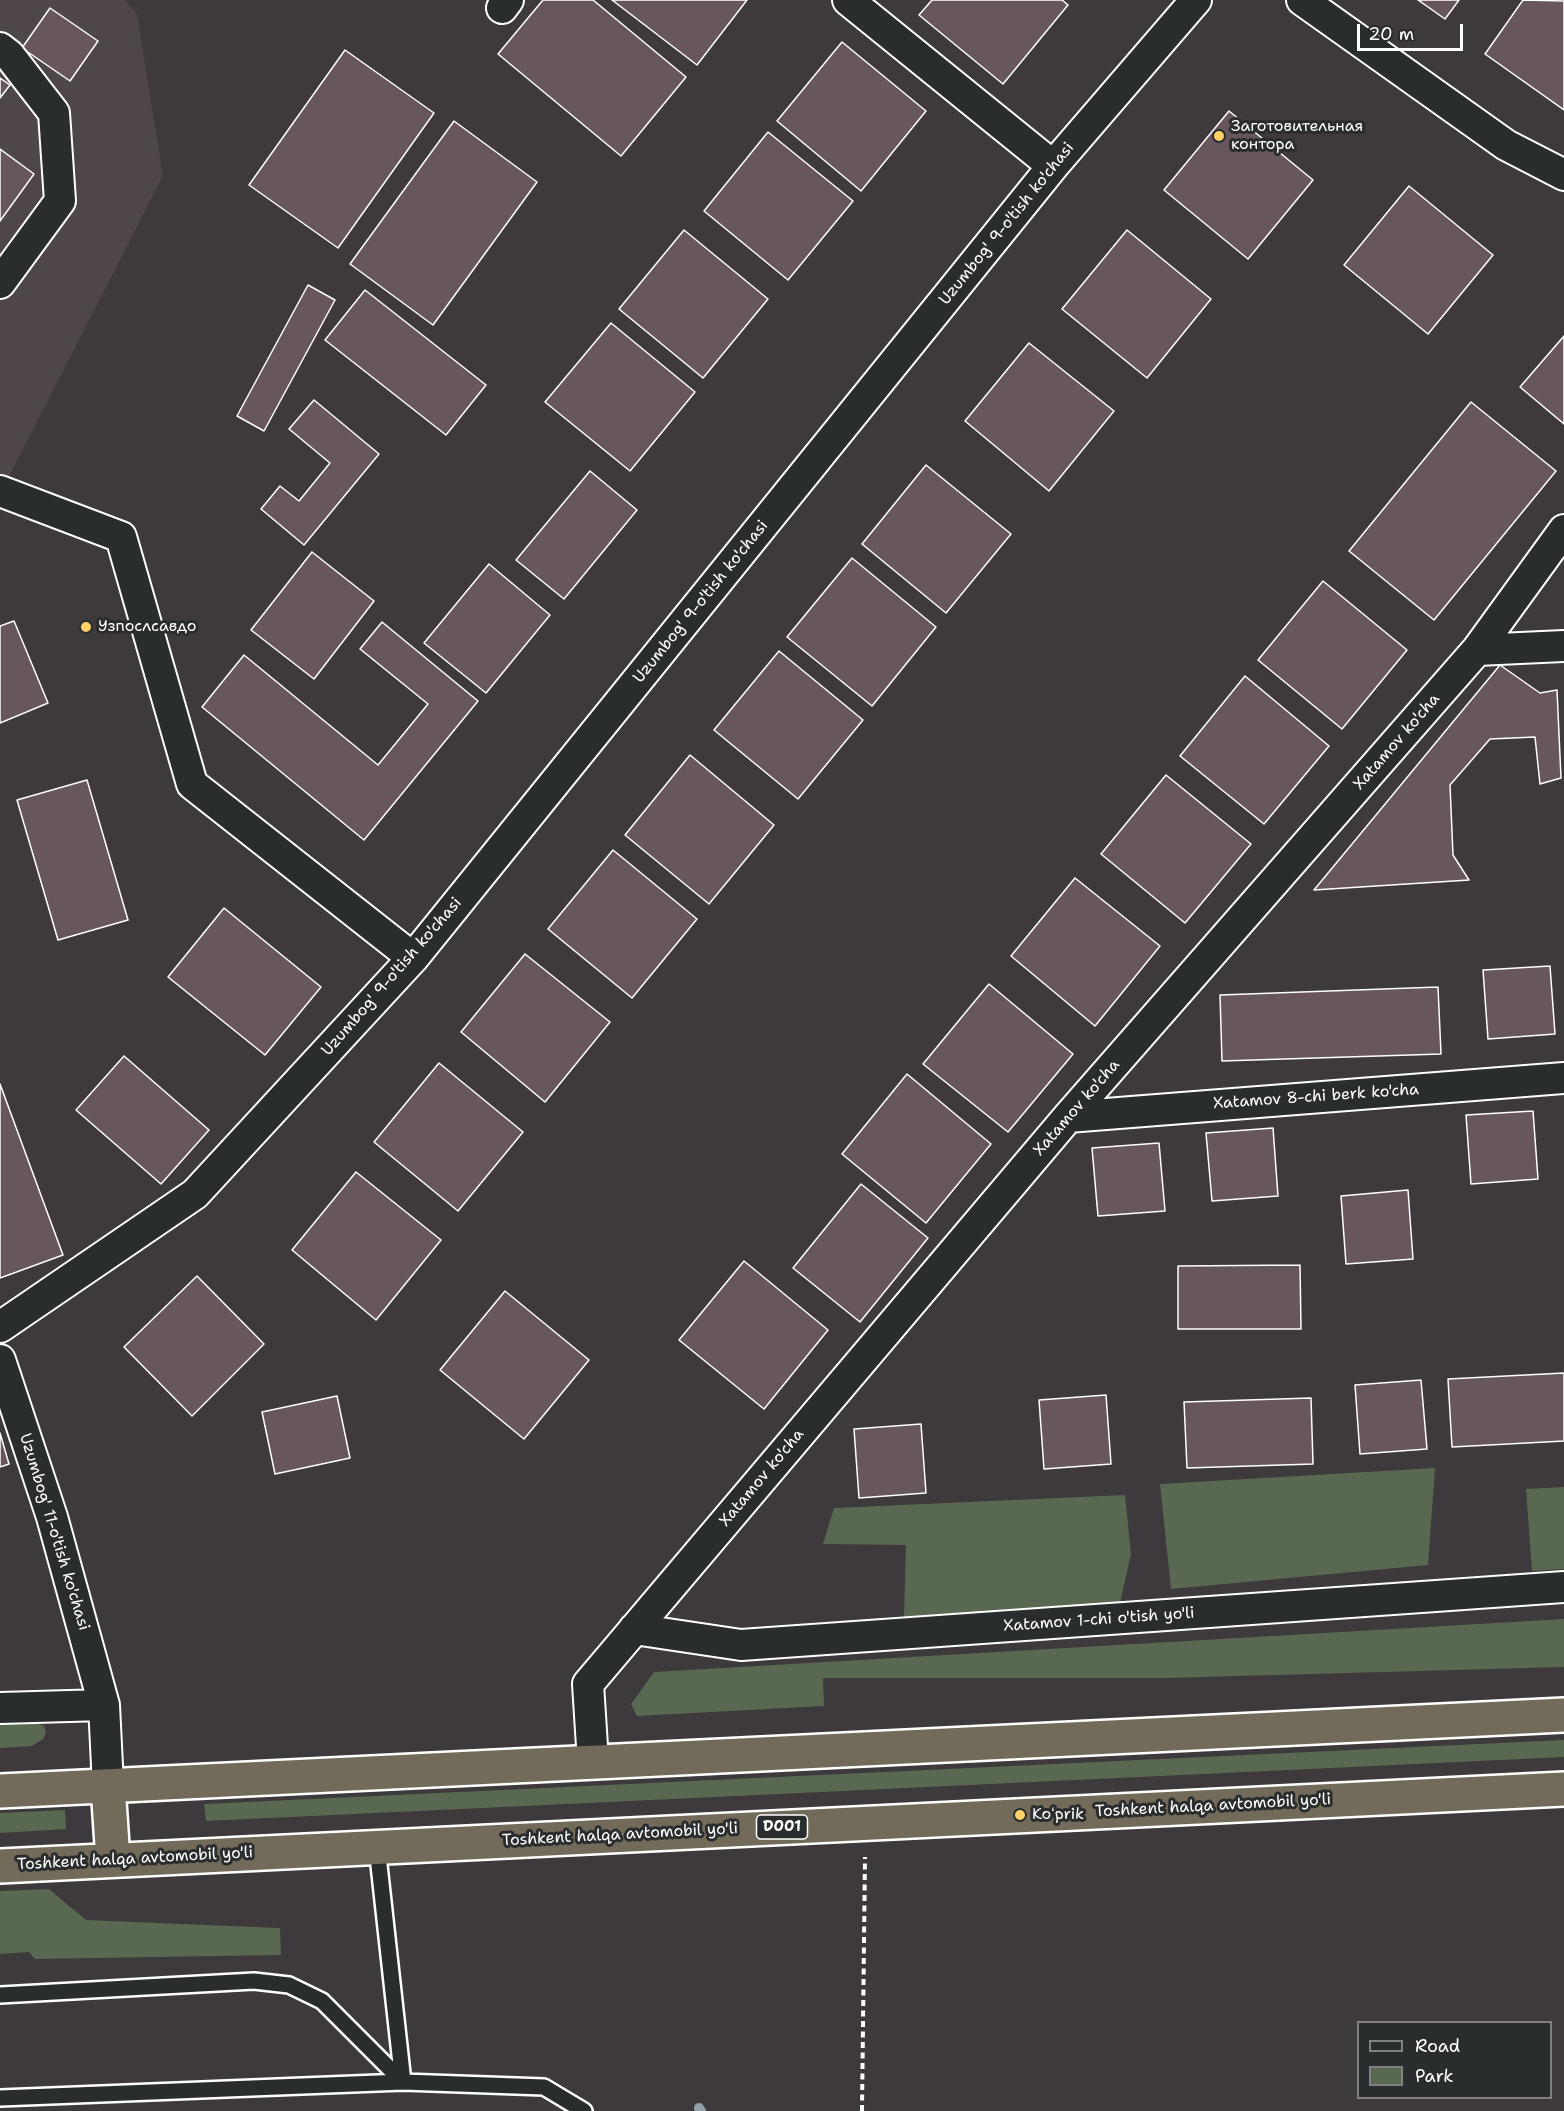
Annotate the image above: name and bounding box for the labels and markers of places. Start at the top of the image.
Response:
place label: Заготовительная контора [1231,117,1363,155]
marker: Заготовительная контора [1212,129,1226,143]
place label: Узпослсавдо [98,617,196,637]
marker: Узпослсавдо [79,620,93,634]
place label: Koʻprik [1032,1805,1084,1825]
marker: Koʻprik [1013,1808,1027,1822]

